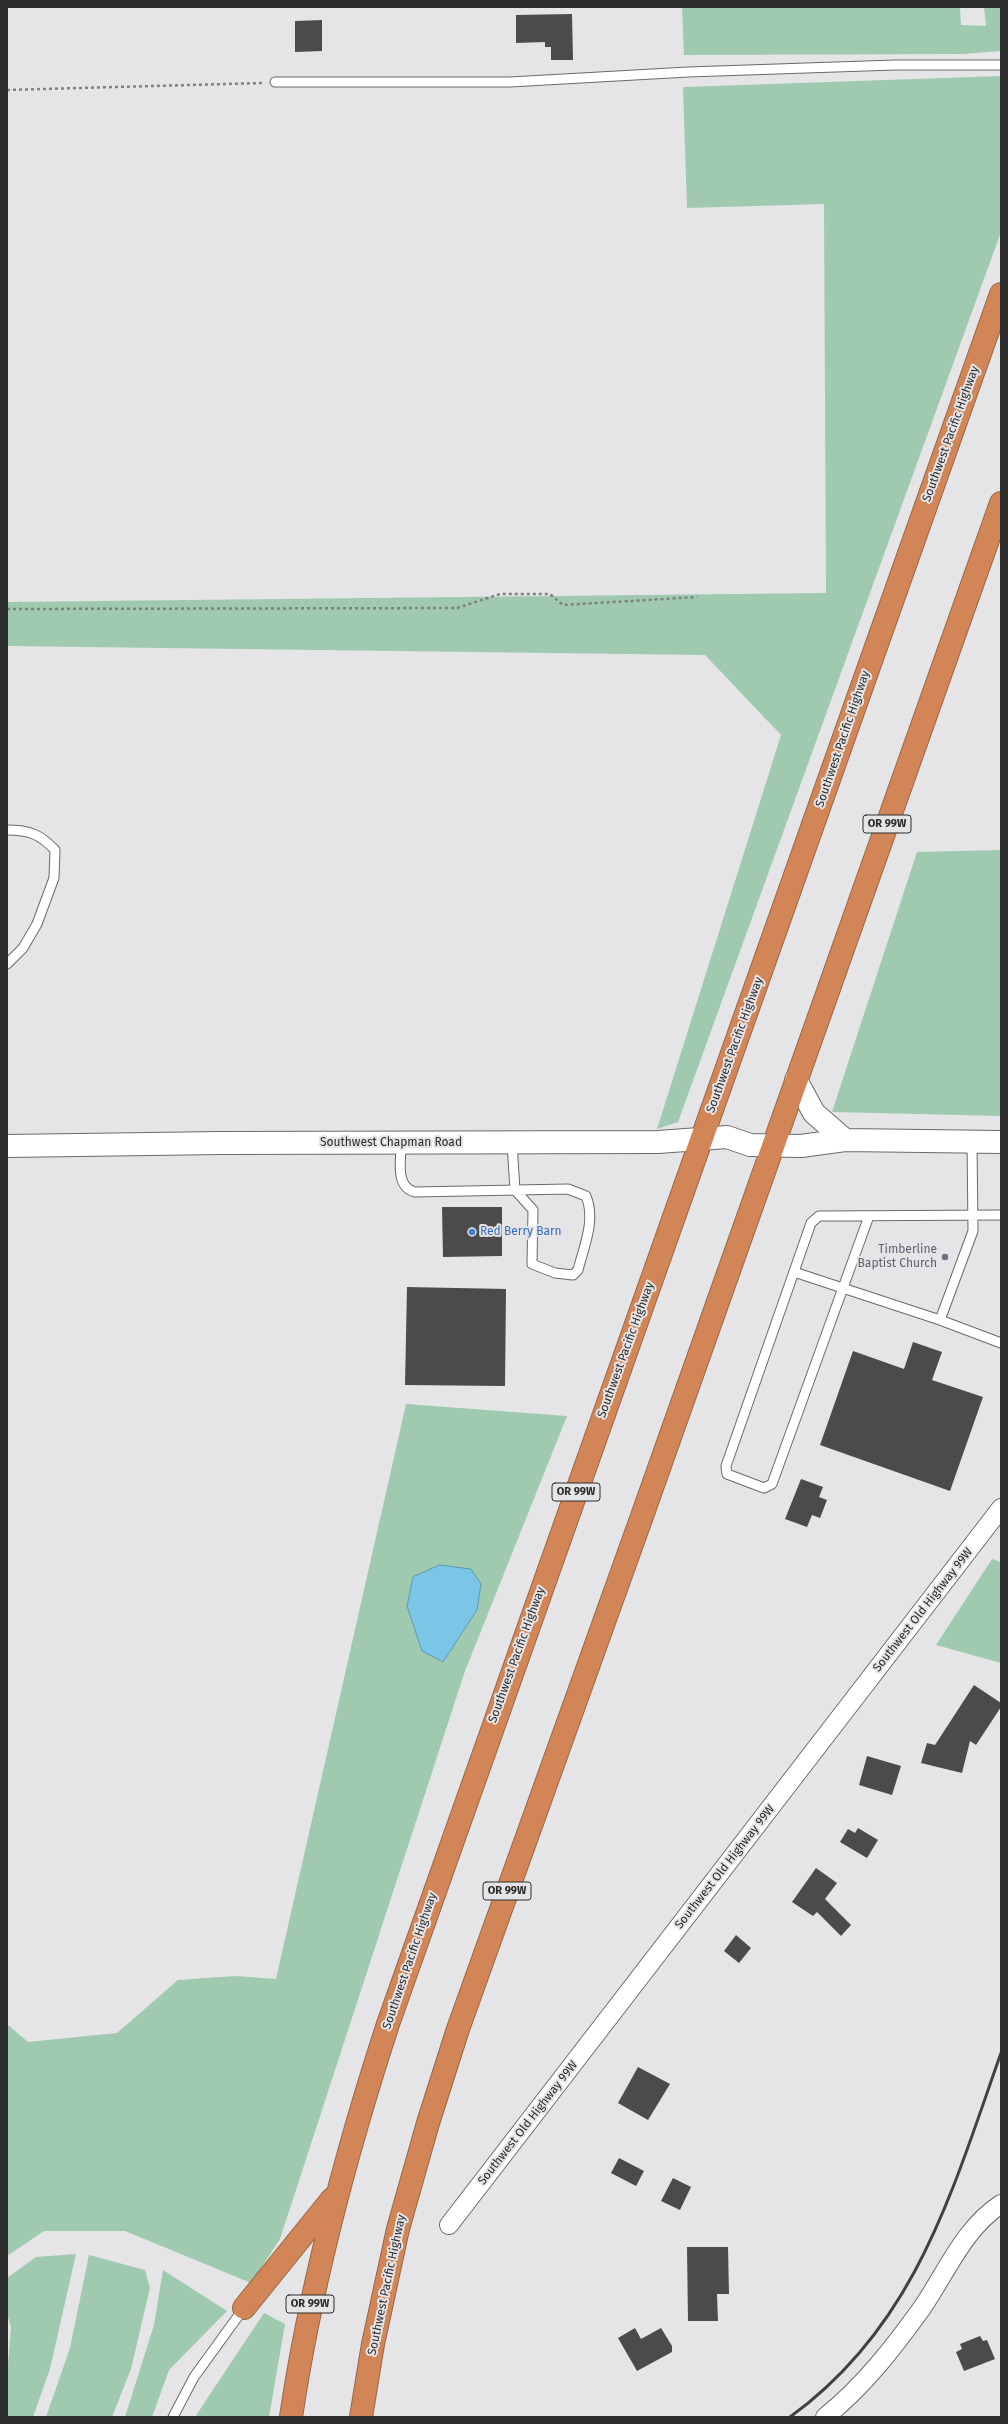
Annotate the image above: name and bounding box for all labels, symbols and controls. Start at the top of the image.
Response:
street label: Southwest Pacific Highway [920,364,982,504]
street label: Southwest Pacific Highway [813,669,873,809]
road number: OR 99W [863,815,911,833]
street label: Southwest Pacific Highway [704,975,766,1115]
street label: Southwest Chapman Road [320,1136,462,1150]
place label: Red Berry Barn [480,1225,562,1239]
marker: Red Berry Barn [467,1227,477,1237]
place label: Timberline Baptist Church [858,1243,937,1271]
marker: Timberline Baptist Church [940,1252,950,1262]
street label: Southwest Pacific Highway [595,1280,657,1420]
road number: OR 99W [552,1483,600,1501]
street label: Southwest Old Highway 99W [870,1545,976,1675]
street label: Southwest Pacific Highway [486,1585,548,1725]
street label: Southwest Old Highway 99W [672,1802,778,1932]
road number: OR 99W [483,1882,531,1900]
street label: Southwest Pacific Highway [380,1891,440,2031]
street label: Southwest Old Highway 99W [475,2058,581,2188]
street label: Southwest Pacific Highway [365,2213,409,2357]
road number: OR 99W [286,2295,334,2313]

